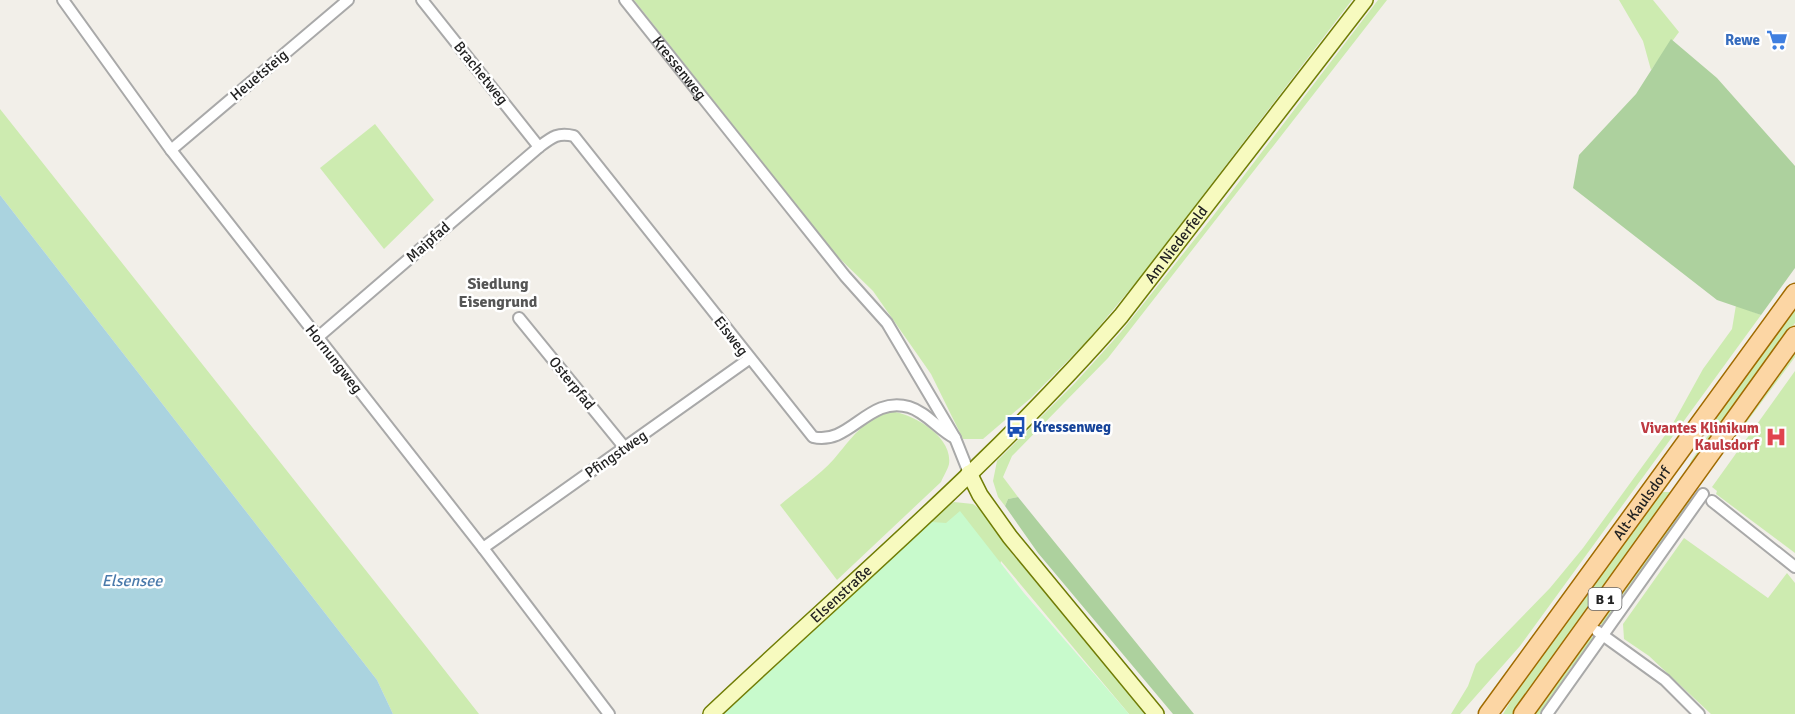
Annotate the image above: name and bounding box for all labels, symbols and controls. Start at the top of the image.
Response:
supermarket icon: Rewe [1765,28,1789,52]
place label: Rewe [1725,31,1760,49]
street label: Kressenweg [648,33,710,104]
street label: Brachetweg [450,38,512,108]
street label: Heuetsteig [227,46,292,104]
street label: Am Niederfeld [1141,202,1212,287]
street label: Maipfad [402,218,454,266]
district label: Siedlung Eisengrund [459,274,538,312]
street label: Eisweg [710,313,752,359]
street label: Hornungweg [302,321,366,397]
street label: Osterpfad [545,353,599,413]
bus stop icon: Kressenweg [1004,415,1028,439]
place label: Kressenweg [1033,418,1111,436]
place label: Vivantes Klinikum Kaulsdorf [1641,419,1761,454]
hospital icon: Vivantes Klinikum Kaulsdorf [1764,425,1788,449]
street label: Pfingstweg [582,426,650,482]
street label: Alt-Kaulsdorf [1609,462,1675,543]
street label: Elsenstraße [807,561,876,627]
water label: Elsensee [102,571,163,591]
road number: B 1 [1588,588,1622,610]

